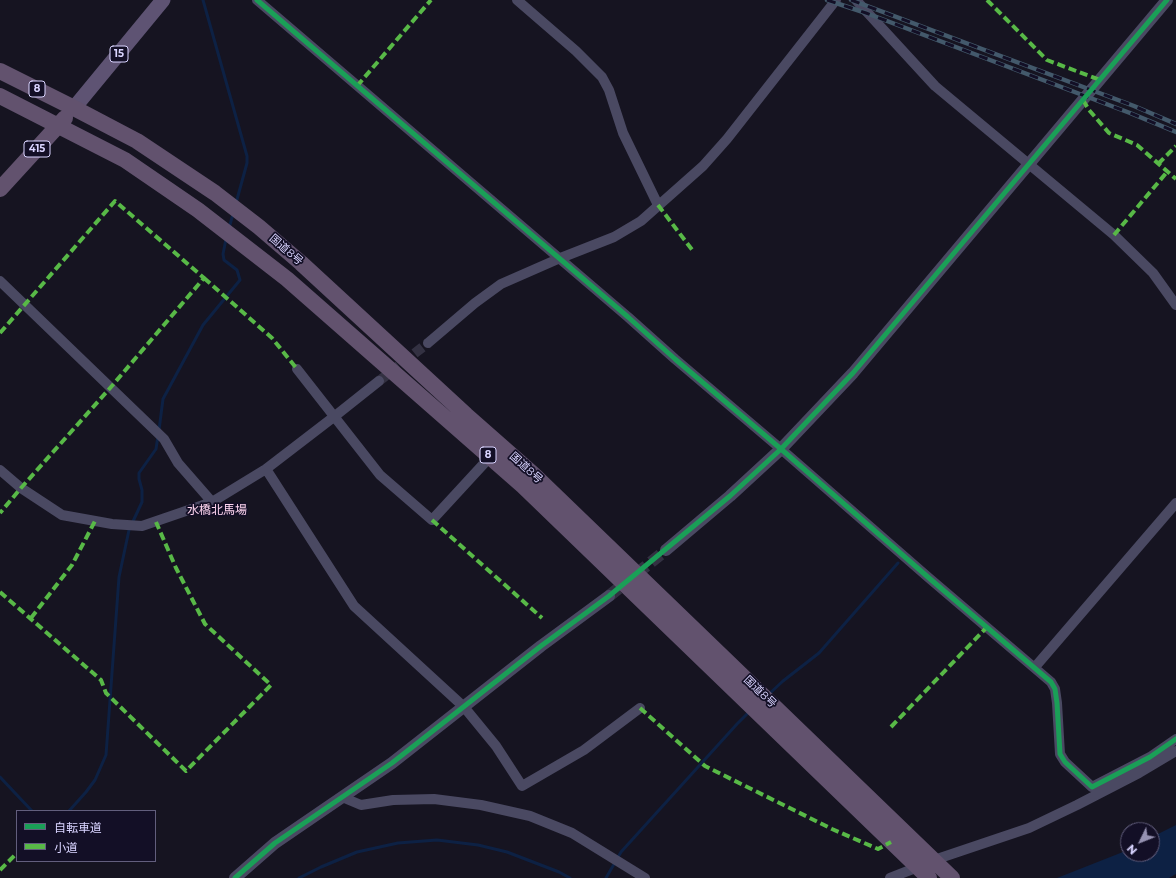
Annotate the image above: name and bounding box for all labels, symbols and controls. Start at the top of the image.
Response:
road number: 15 [110,46,128,62]
road number: 8 [29,81,45,97]
road number: 415 [24,141,50,157]
street label: 国道8号 [267,232,305,268]
road number: 8 [480,447,496,463]
street label: 国道8号 [507,450,545,486]
district label: 水橋北馬場 [187,503,247,517]
street label: 国道8号 [741,673,779,711]
legend [16,810,156,862]
text: 自転車道 [54,820,102,835]
north arrow [1120,822,1160,862]
text: 小道 [54,840,78,855]
text: N [1124,841,1140,858]

